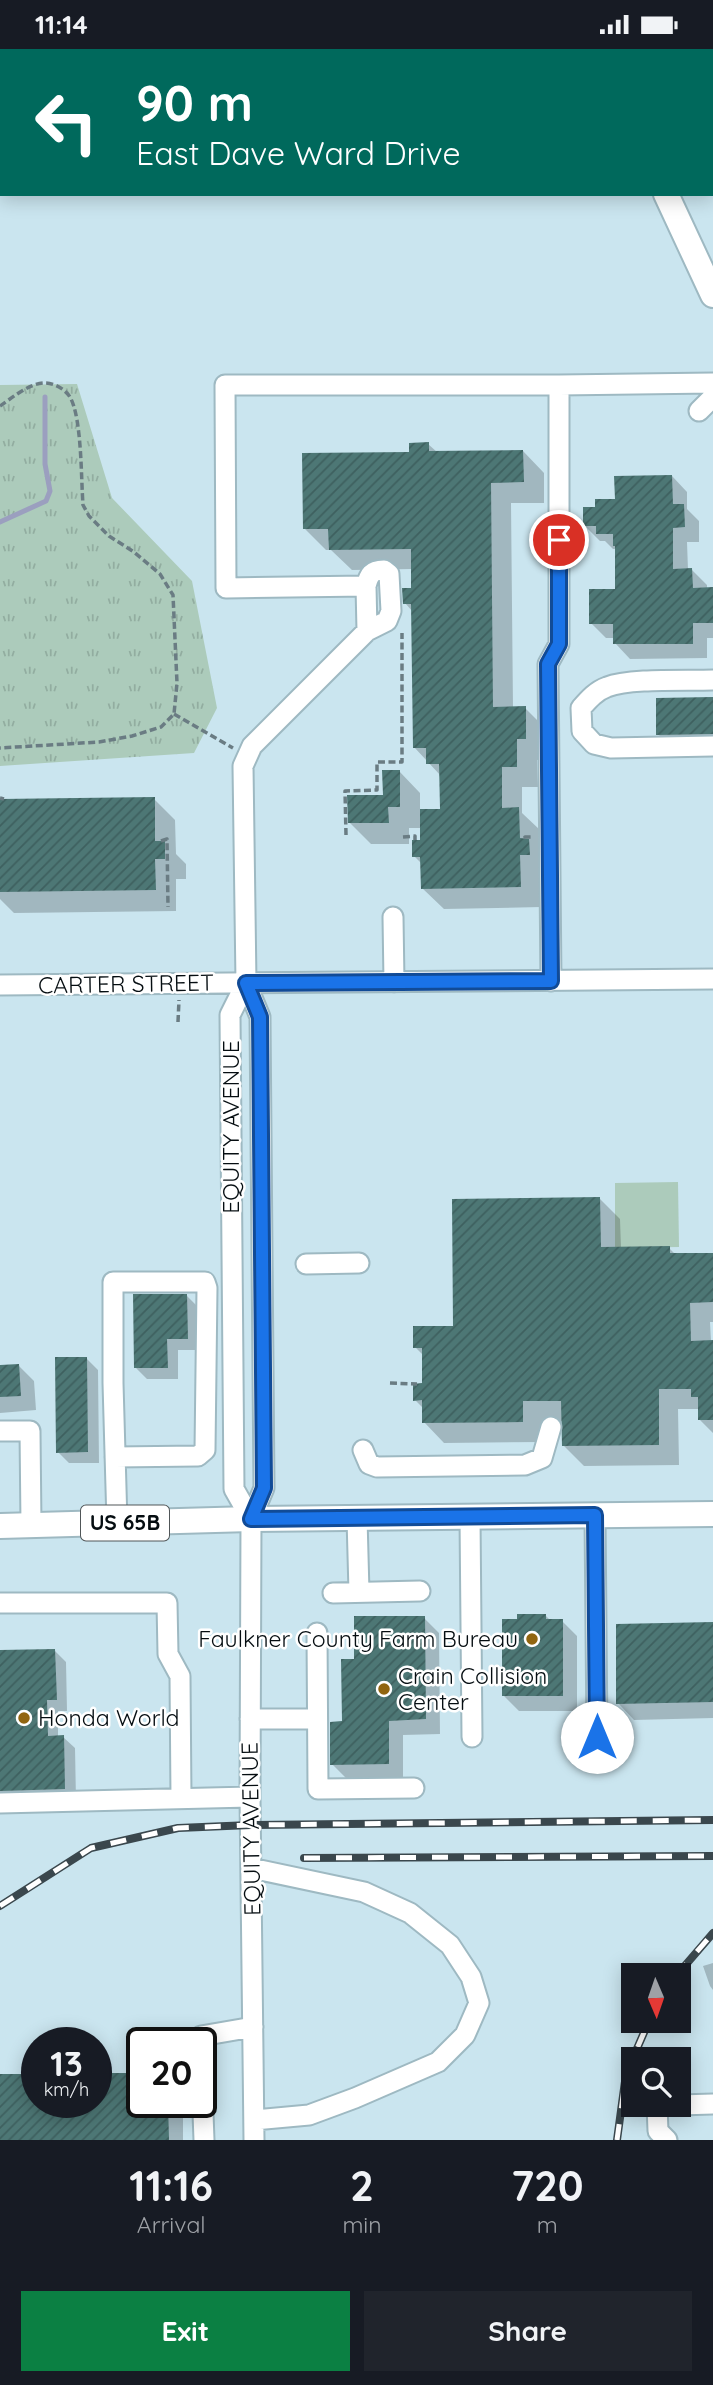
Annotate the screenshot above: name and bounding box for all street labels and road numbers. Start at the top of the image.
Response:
street label: CARTER STREET [38,967,214,1000]
street label: EQUITY AVENUE [216,1040,245,1214]
road number: US 65B [81,1505,169,1541]
street label: EQUITY AVENUE [234,1742,267,1916]

